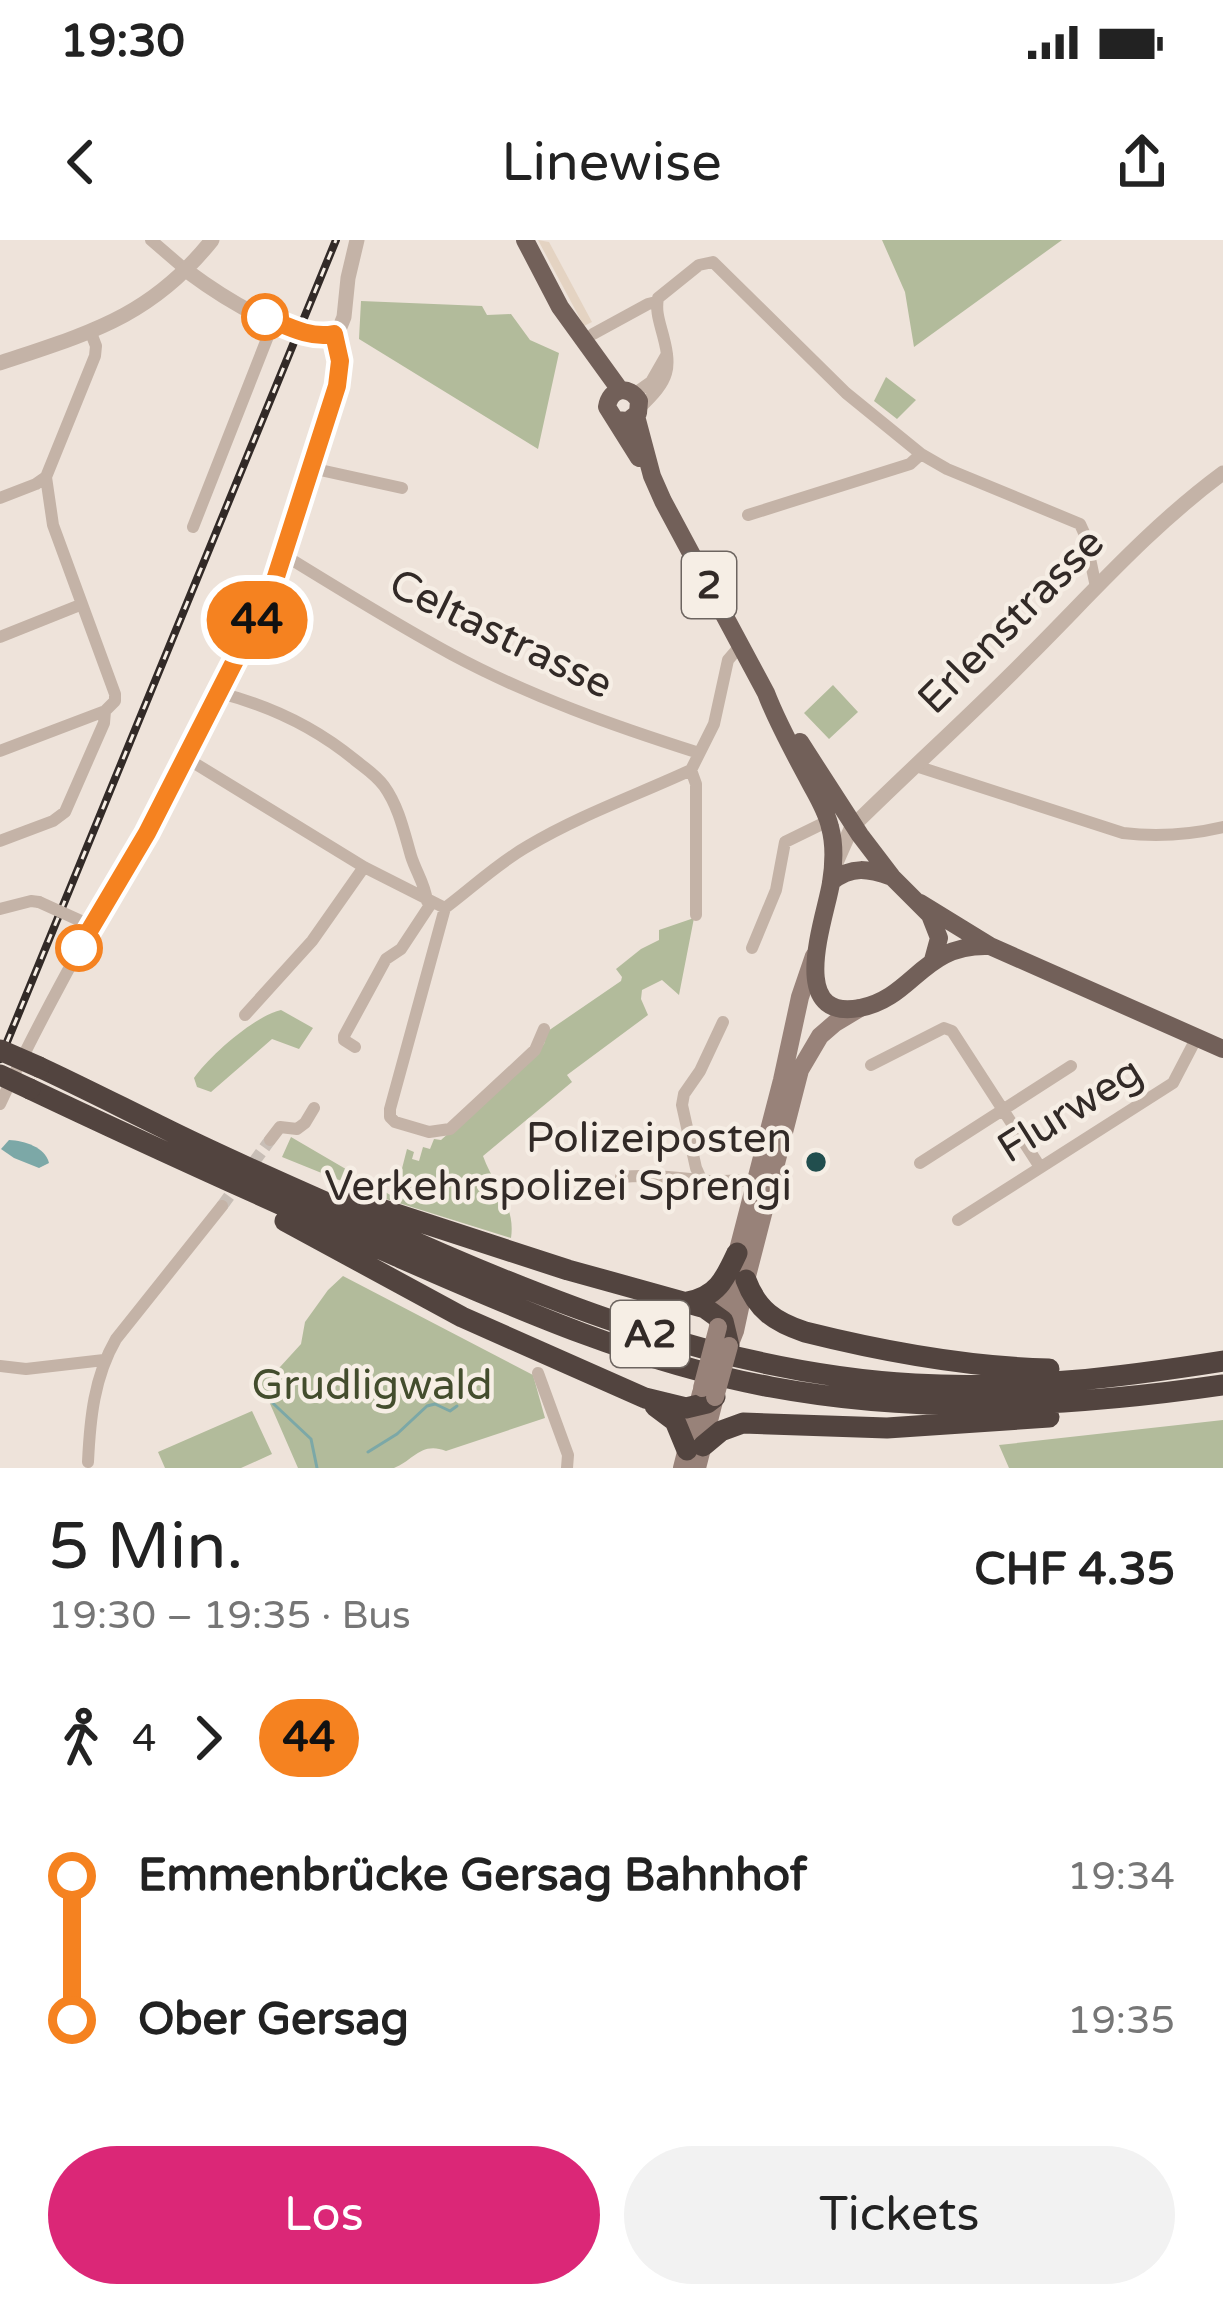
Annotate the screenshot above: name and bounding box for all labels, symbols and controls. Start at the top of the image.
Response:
text: 19:30 [60,15,185,69]
icon: back [48,129,114,195]
icon: share [1109,129,1175,195]
text: Linewise [501,130,722,195]
unlabelled marker [243,295,287,339]
street label: Erlenstrasse [907,517,1115,725]
road number: 2 [682,552,736,618]
street label: Celtastrasse [381,558,621,710]
line badge: 44 [203,581,311,659]
text: 44 [231,594,283,645]
unlabelled marker [57,926,101,970]
street label: Flurweg [988,1046,1152,1174]
place label: Polizeiposten Verkehrspolizei Sprengi [324,1113,792,1212]
marker: Polizeiposten Verkehrspolizei Sprengi [803,1149,829,1175]
road number: A2 [611,1301,689,1367]
park label: Grudligwald [252,1360,492,1411]
text: 5 Min. [48,1507,244,1587]
text: CHF 4.35 [974,1543,1175,1597]
text: 19:30 – 19:35 · Bus [48,1592,411,1639]
icon: walk [48,1705,114,1771]
icon: forward [175,1705,241,1771]
text: 44 [283,1712,335,1763]
text: 4 [132,1715,157,1762]
text: Emmenbrücke Gersag Bahnhof [138,1849,807,1903]
text: 19:34 [1067,1853,1175,1900]
text: Ober Gersag [138,1993,409,2047]
text: 19:35 [1067,1997,1175,2044]
button: Los [48,2146,600,2284]
button: Tickets [624,2146,1175,2284]

